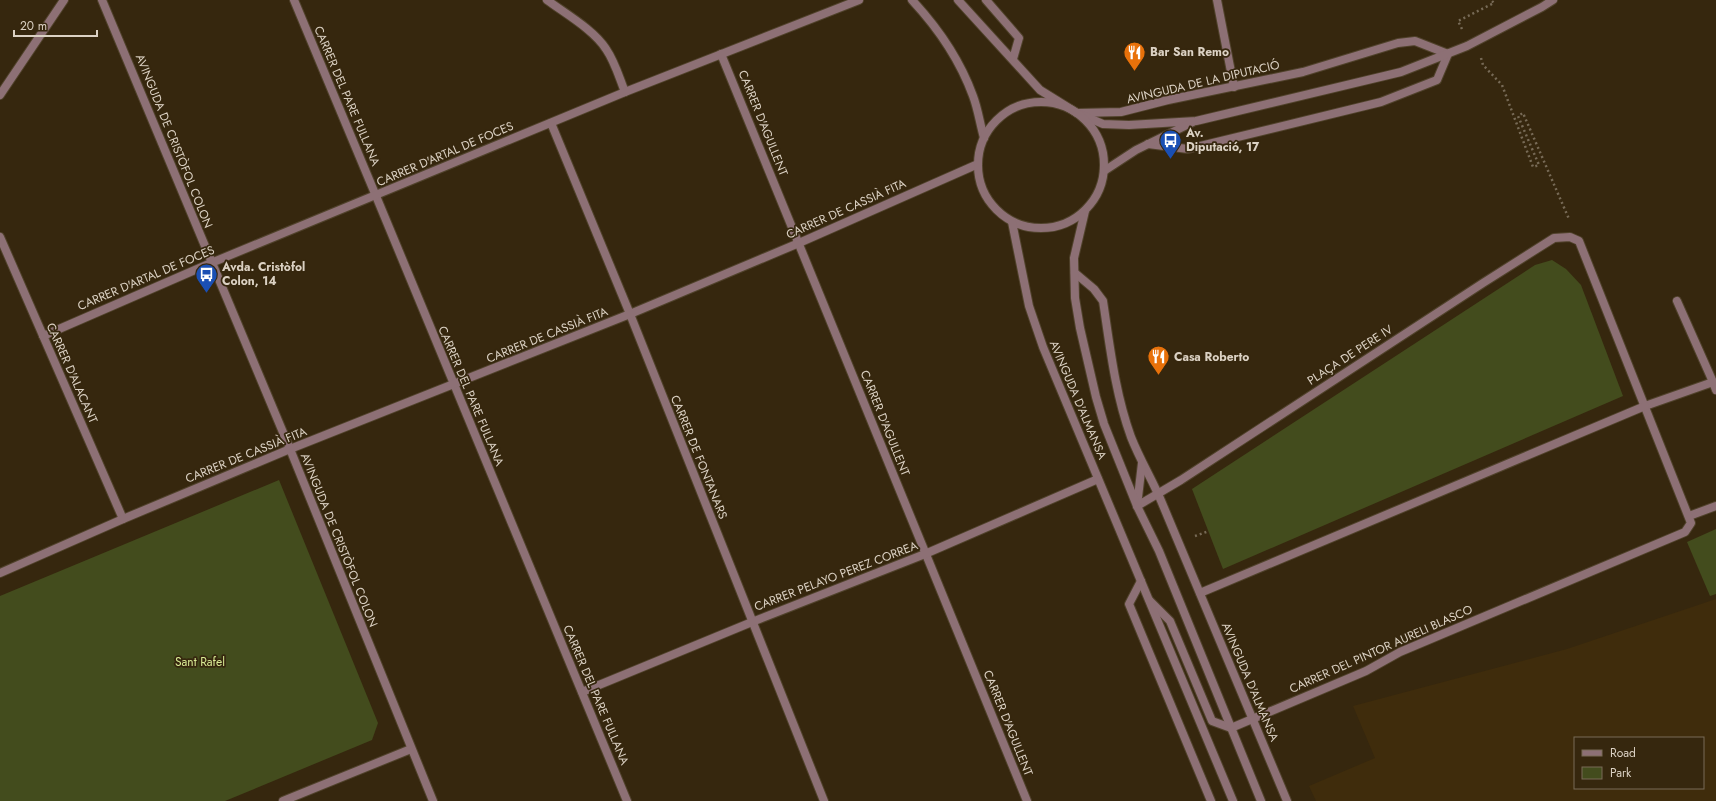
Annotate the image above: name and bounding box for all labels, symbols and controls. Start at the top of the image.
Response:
scale bar [14,12,97,38]
text: 20 m [20,17,47,35]
street label: CARRER DEL PARE FULLANA [309,23,385,169]
restaurant icon: Bar San Remo [1121,39,1147,72]
place label: Bar San Remo [1150,43,1229,61]
street label: AVINGUDA DE CRISTÒFOL COLON [131,51,217,231]
street label: AVINGUDA DE LA DIPUTACIÓ [1125,56,1281,108]
street label: CARRER D'AGULLENT [734,67,793,179]
street label: CARRER D'ARTAL DE FOCES [374,117,517,191]
place label: Av. Diputació, 17 [1185,124,1260,156]
bus stop icon: Av. Diputació, 17 [1158,127,1184,160]
street label: CARRER DE CASSIÀ FITA [783,174,909,244]
street label: CARRER D'ARTAL DE FOCES [75,241,218,315]
place label: Avda. Cristòfol Colon, 14 [221,258,305,290]
bus stop icon: Avda. Cristòfol Colon, 14 [193,261,219,294]
street label: CARRER DE CASSIÀ FITA [484,302,610,368]
street label: CARRER D'ALACANT [42,320,102,426]
street label: PLAÇA DE PERE IV [1304,320,1396,389]
street label: CARRER DEL PARE FULLANA [433,323,509,469]
street label: AVINGUDA D'ALMANSA [1045,338,1111,462]
restaurant icon: Casa Roberto [1145,344,1171,377]
place label: Casa Roberto [1174,348,1249,366]
street label: CARRER D'AGULLENT [856,367,915,479]
street label: CARRER DE FONTANARS [666,392,732,522]
street label: CARRER DE CASSIÀ FITA [183,422,309,488]
street label: AVINGUDA DE CRISTÒFOL COLON [296,450,382,630]
street label: CARRER PELAYO PEREZ CORREA [752,536,920,616]
street label: CARRER DEL PINTOR AURELI BLASCO [1286,600,1476,698]
street label: AVINGUDA D'ALMANSA [1217,620,1283,744]
street label: CARRER DEL PARE FULLANA [558,622,634,768]
park label: Sant Rafel [175,653,225,671]
street label: CARRER D'AGULLENT [979,667,1038,779]
legend [1574,737,1704,789]
text: Road [1610,744,1636,762]
text: Park [1610,764,1632,782]

